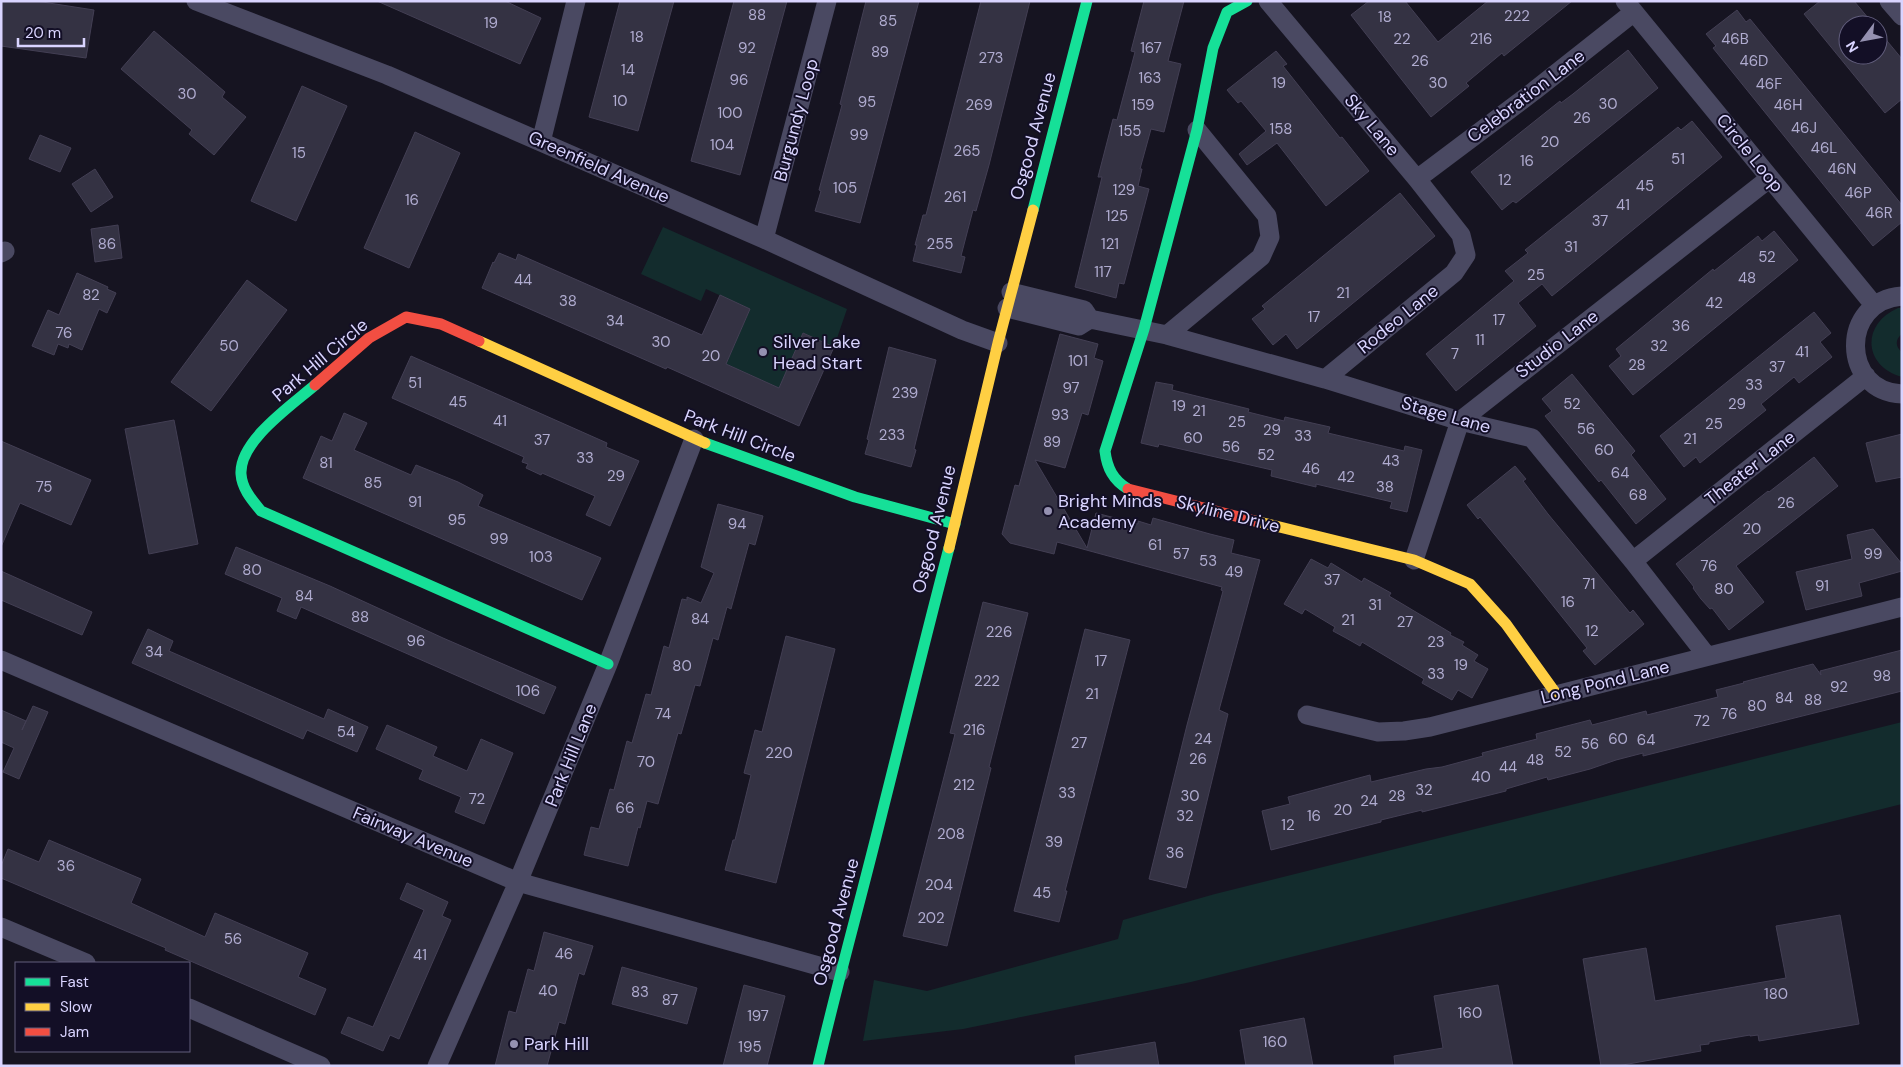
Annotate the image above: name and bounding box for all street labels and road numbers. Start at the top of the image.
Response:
street label: Celebration Lane [1462,44,1590,148]
street label: Burgundy Loop [768,56,824,184]
street label: Osgood Avenue [1004,70,1062,202]
street label: Sky Lane [1339,89,1405,161]
street label: Circle Loop [1711,109,1789,197]
street label: Greenfield Avenue [525,125,673,209]
street label: Rodeo Lane [1353,279,1443,359]
street label: Studio Lane [1511,304,1603,384]
street label: Park Hill Circle [267,313,373,407]
street label: Stage Lane [1399,391,1493,439]
street label: Park Hill Circle [681,404,799,468]
street label: Theater Lane [1700,425,1800,511]
street label: Osgood Avenue [906,462,962,596]
street label: Skyline Drive [1174,490,1282,538]
street label: Long Pond Lane [1538,654,1672,710]
street label: Park Hill Lane [539,700,603,810]
street label: Fairway Avenue [349,801,477,873]
street label: Osgood Avenue [807,856,865,988]

